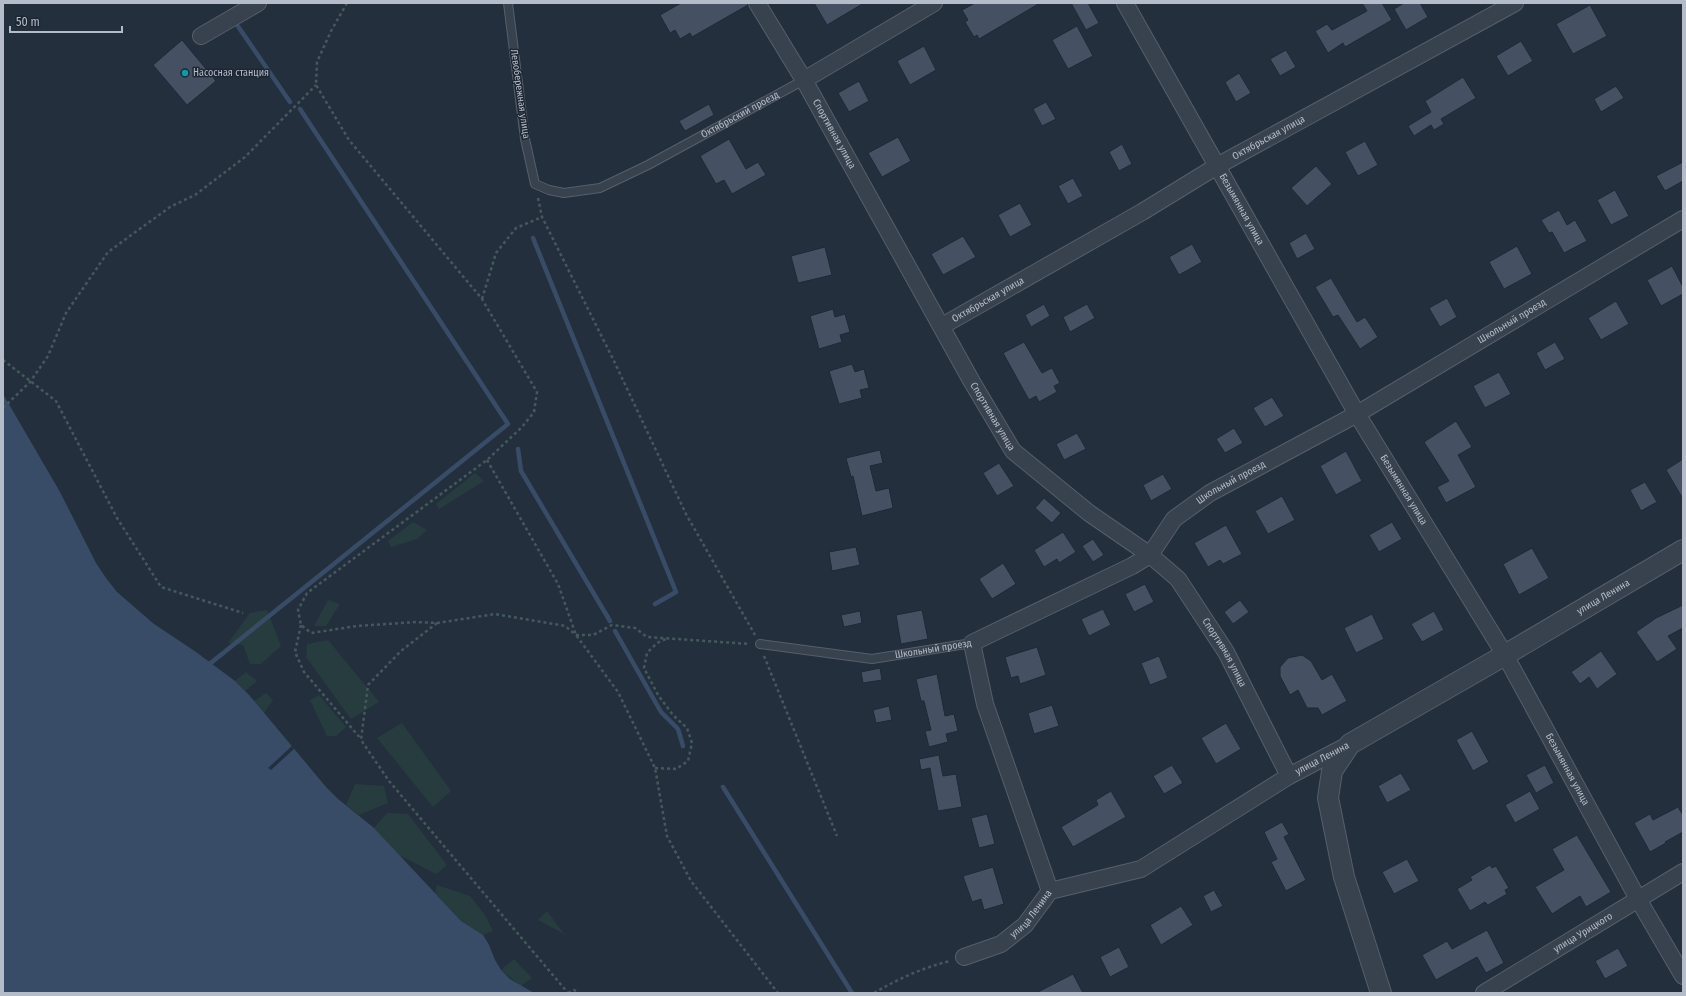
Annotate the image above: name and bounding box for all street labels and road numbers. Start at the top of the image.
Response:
street label: Левобережная улица [508,48,532,140]
street label: Октябрьский проезд [699,89,781,141]
street label: Спортивная улица [810,97,858,171]
street label: Октябрьская улица [1230,113,1307,163]
street label: Безымянная улица [1217,172,1266,247]
street label: Октябрьская улица [950,274,1026,325]
street label: Школьный проезд [1475,296,1548,346]
street label: Спортивная улица [968,380,1018,453]
street label: Безымянная улица [1378,453,1430,527]
street label: Школьный проезд [1194,458,1268,507]
street label: улица Ленина [1575,577,1632,617]
street label: Спортивная улица [1199,616,1249,689]
street label: Школьный проезд [894,637,972,661]
street label: Безымянная улица [1543,731,1592,807]
street label: улица Ленина [1293,739,1351,778]
street label: улица Ленина [1008,888,1055,941]
street label: улица Урицкого [1551,910,1615,955]

